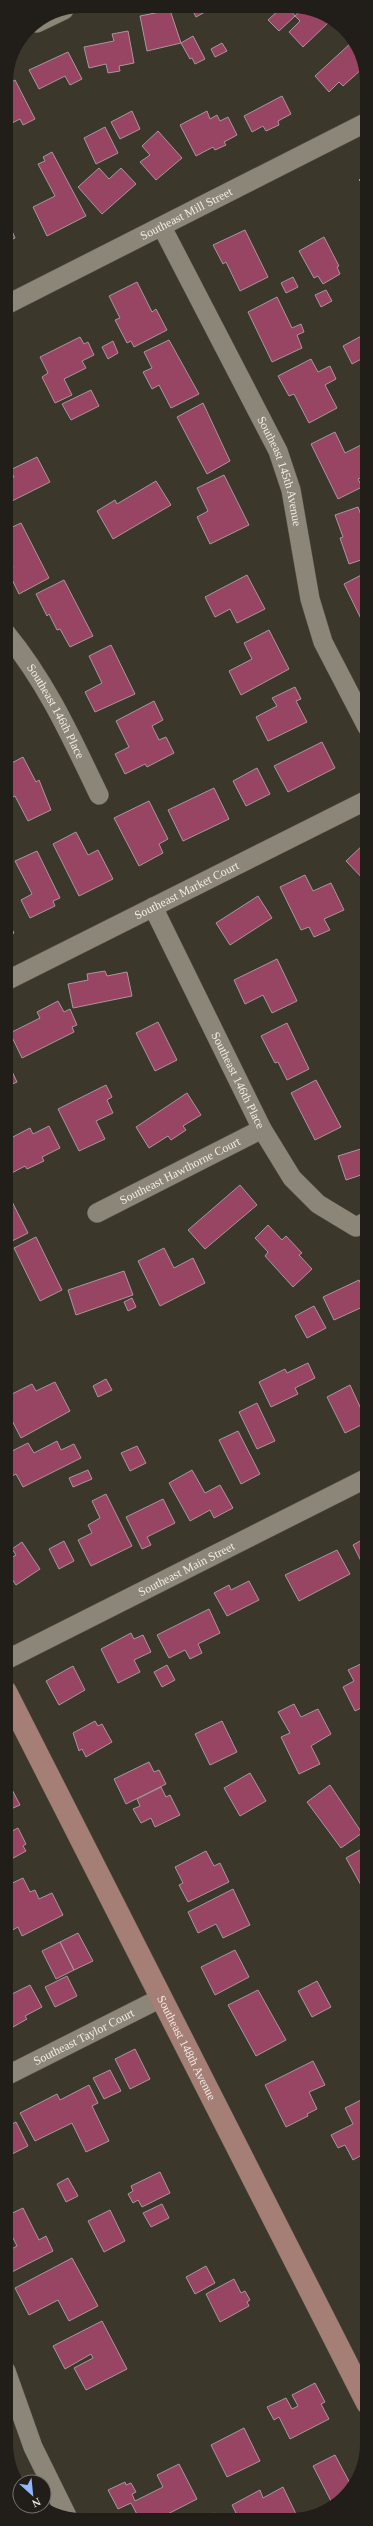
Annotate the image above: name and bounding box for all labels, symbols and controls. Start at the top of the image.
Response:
street label: Southeast Mill Street [138,184,235,243]
street label: Southeast 145th Avenue [254,414,304,527]
street label: Southeast 146th Place [24,661,87,761]
street label: Southeast Market Court [132,858,242,922]
street label: Southeast 146th Place [208,1030,268,1131]
street label: Southeast Hawthorne Court [117,1134,243,1207]
street label: Southeast Main Street [136,1539,237,1599]
street label: Southeast 148th Avenue [154,1993,219,2103]
street label: Southeast Taylor Court [31,2005,137,2068]
north arrow [12,2474,52,2514]
text: N [30,2496,43,2510]

